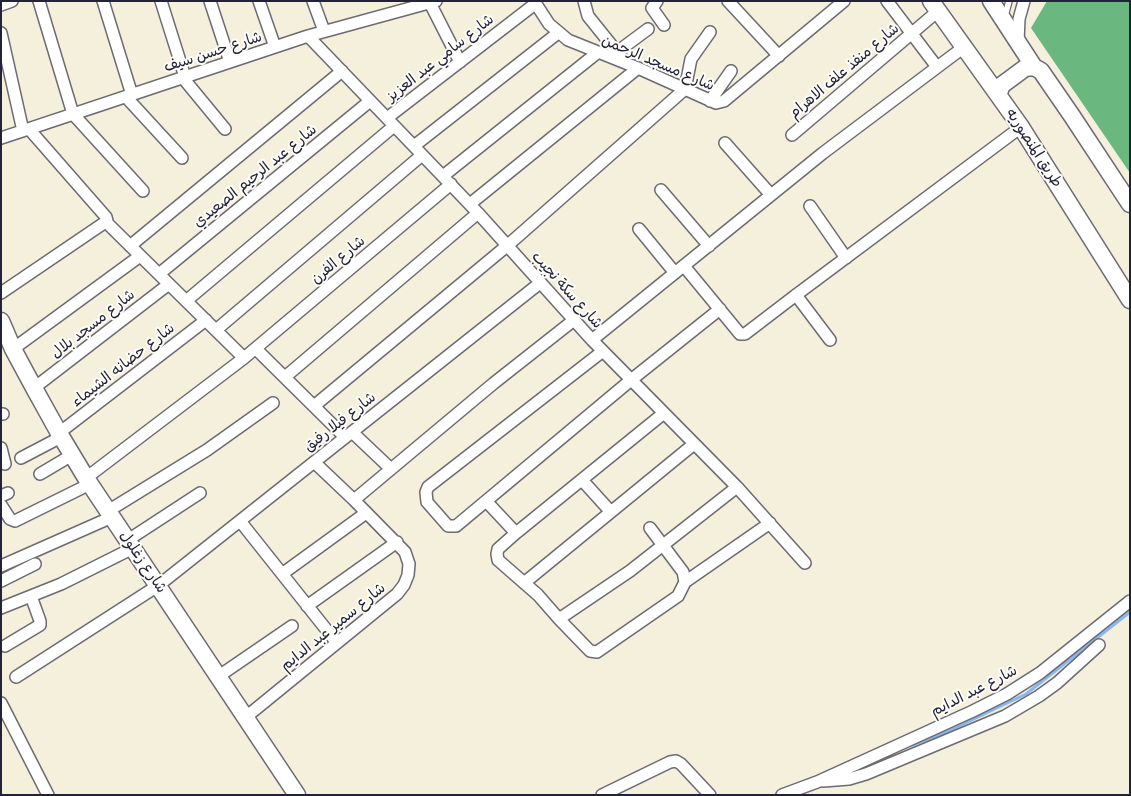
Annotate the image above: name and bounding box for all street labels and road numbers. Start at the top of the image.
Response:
street label: شارع سامي عبد العزيز [383,10,497,106]
street label: شارع منفذ علف الاهرام [785,20,903,122]
street label: شارع حسن سيف [162,28,264,76]
street label: شارع مسجد الرحمن [599,31,717,95]
street label: طريق المنصوريه [1002,105,1066,191]
street label: شارع عبد الرحيم الصعيدي [190,121,320,231]
street label: شارع الفرن [307,232,369,288]
street label: شارع سكة نجيب [528,248,606,332]
street label: شارع مسجد بلال [47,286,139,362]
street label: شارع حضانه الشيماء [68,319,178,411]
street label: شارع فيلا رفيق [300,388,380,456]
street label: شارع زغلول [116,527,170,597]
street label: شارع سمير عبد الدايم [277,579,389,675]
street label: شارع عبد الدايم [928,661,1020,721]

